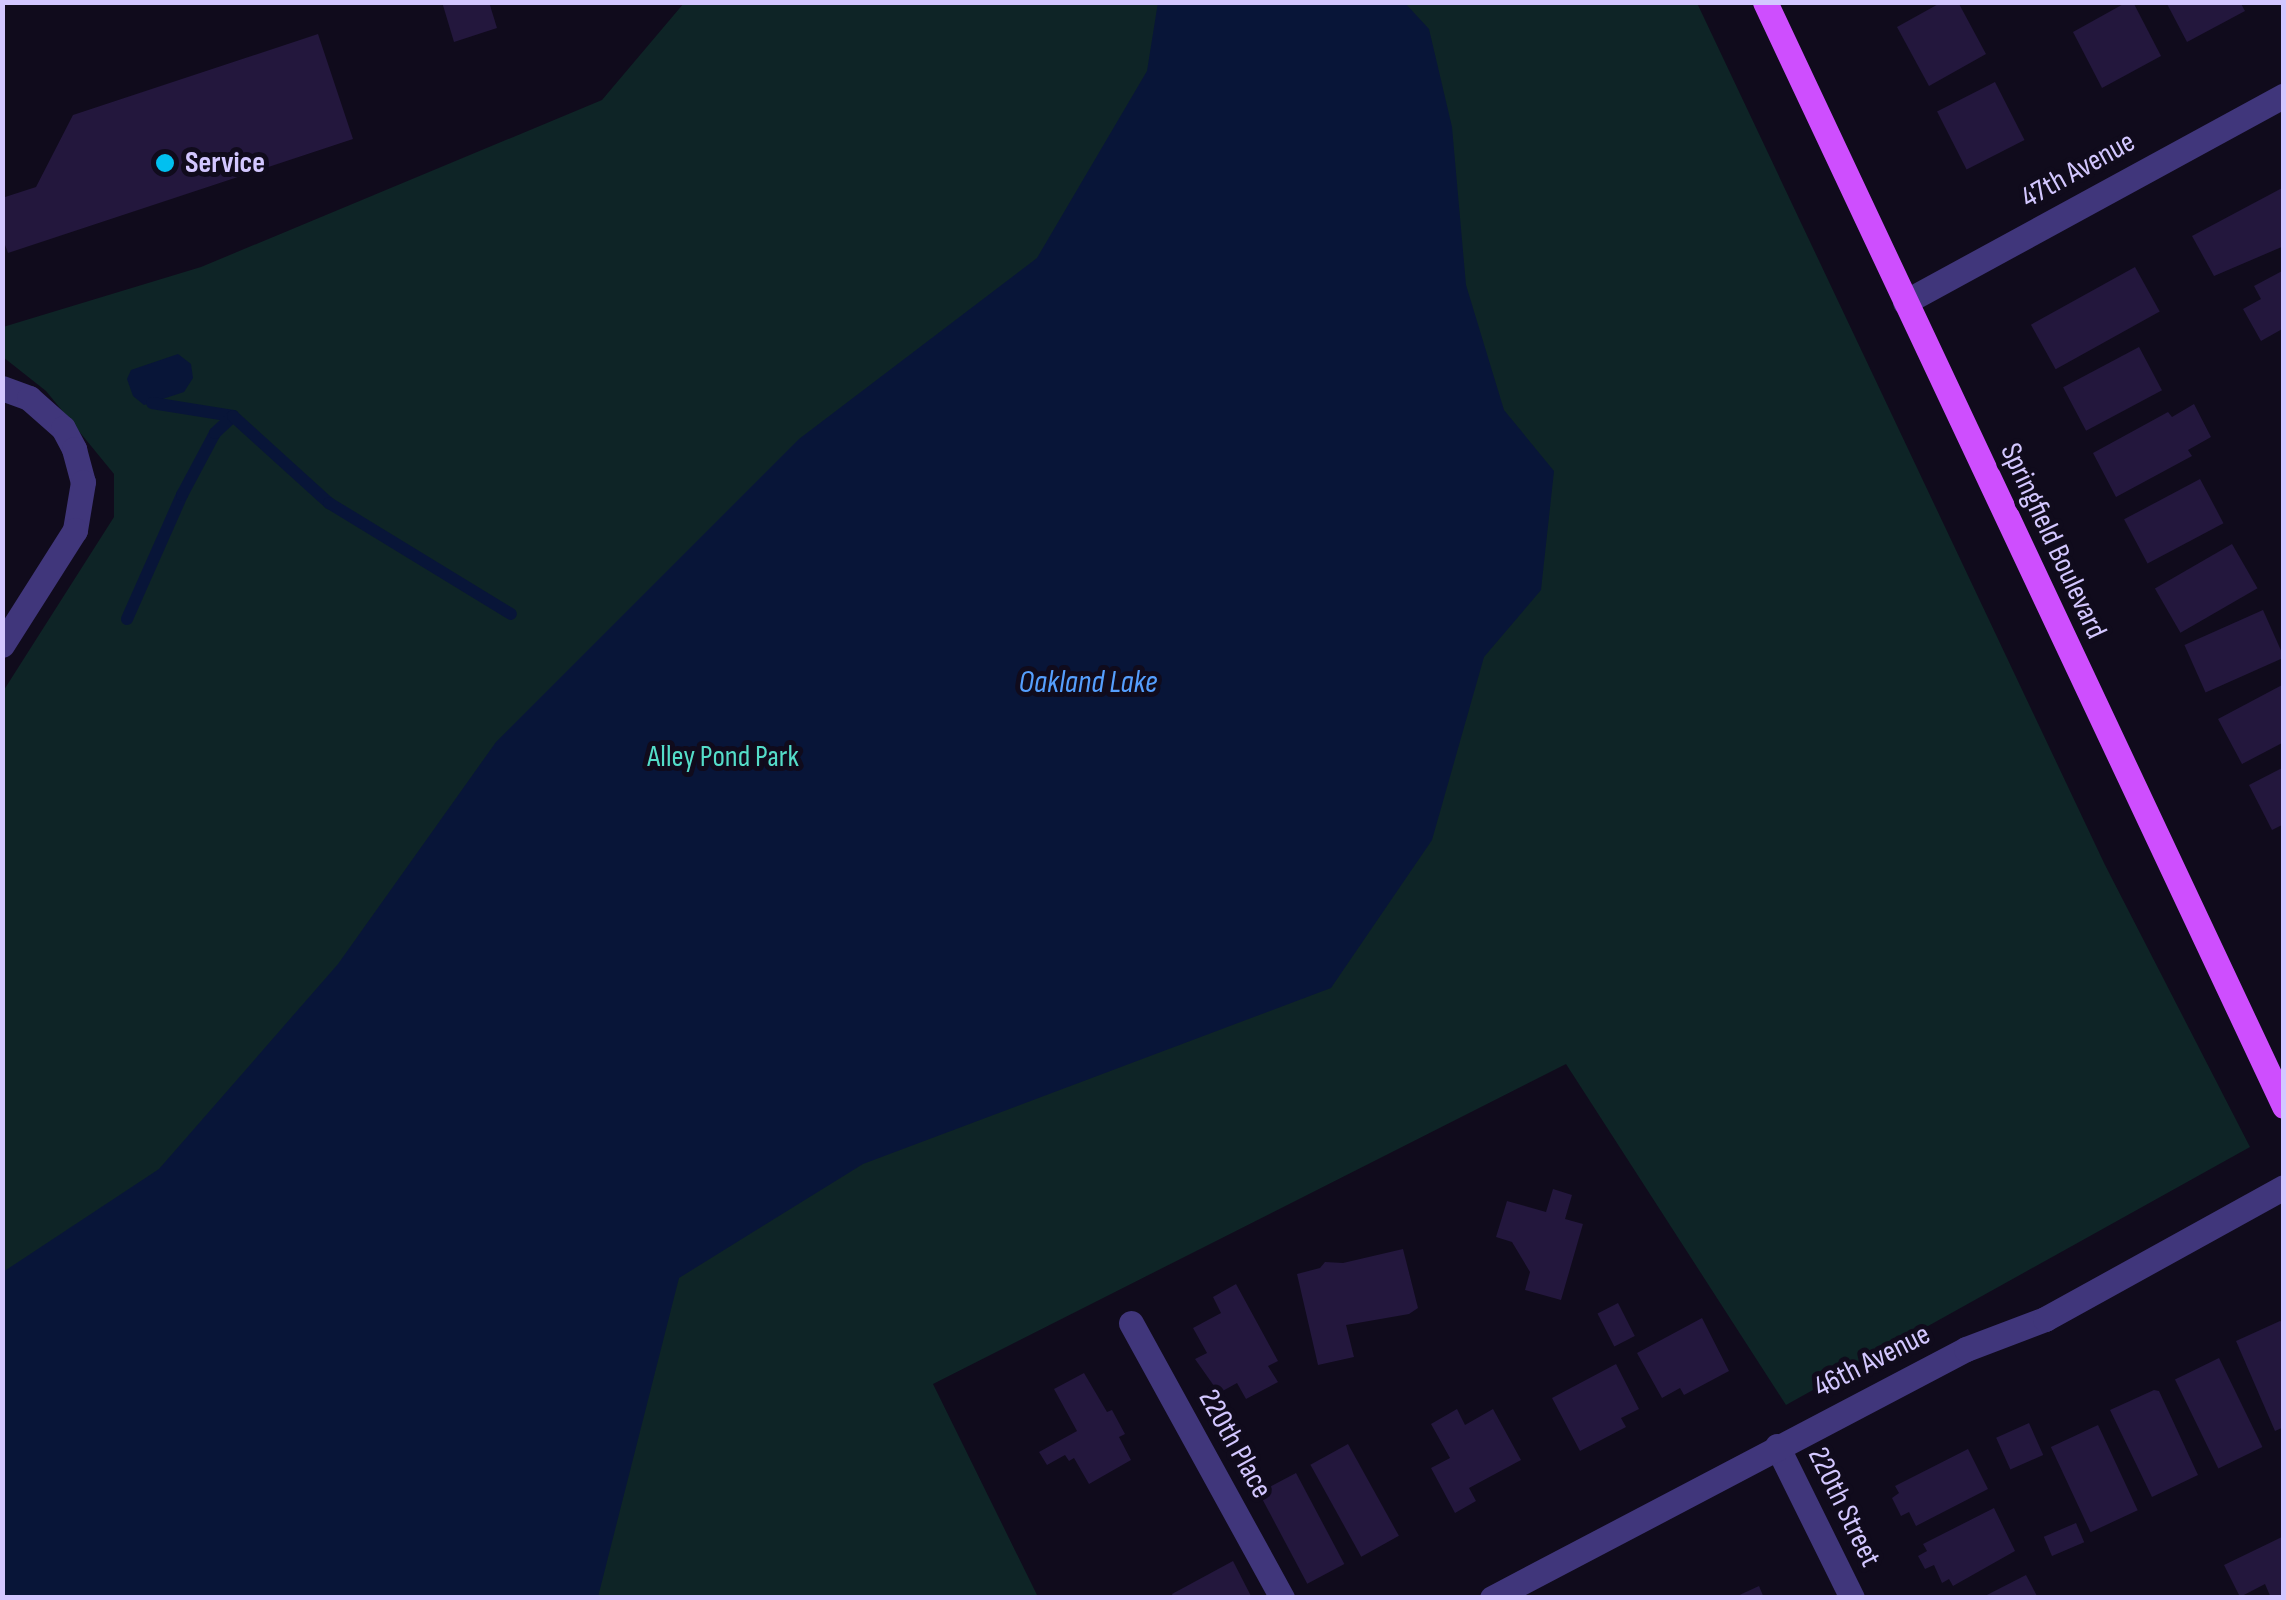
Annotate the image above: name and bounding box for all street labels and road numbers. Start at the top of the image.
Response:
street label: 47th Avenue [2015,124,2141,216]
street label: Springfield Boulevard [1992,438,2114,644]
street label: 46th Avenue [1808,1316,1936,1406]
street label: 220th Place [1191,1383,1279,1505]
street label: 220th Street [1800,1442,1888,1572]

